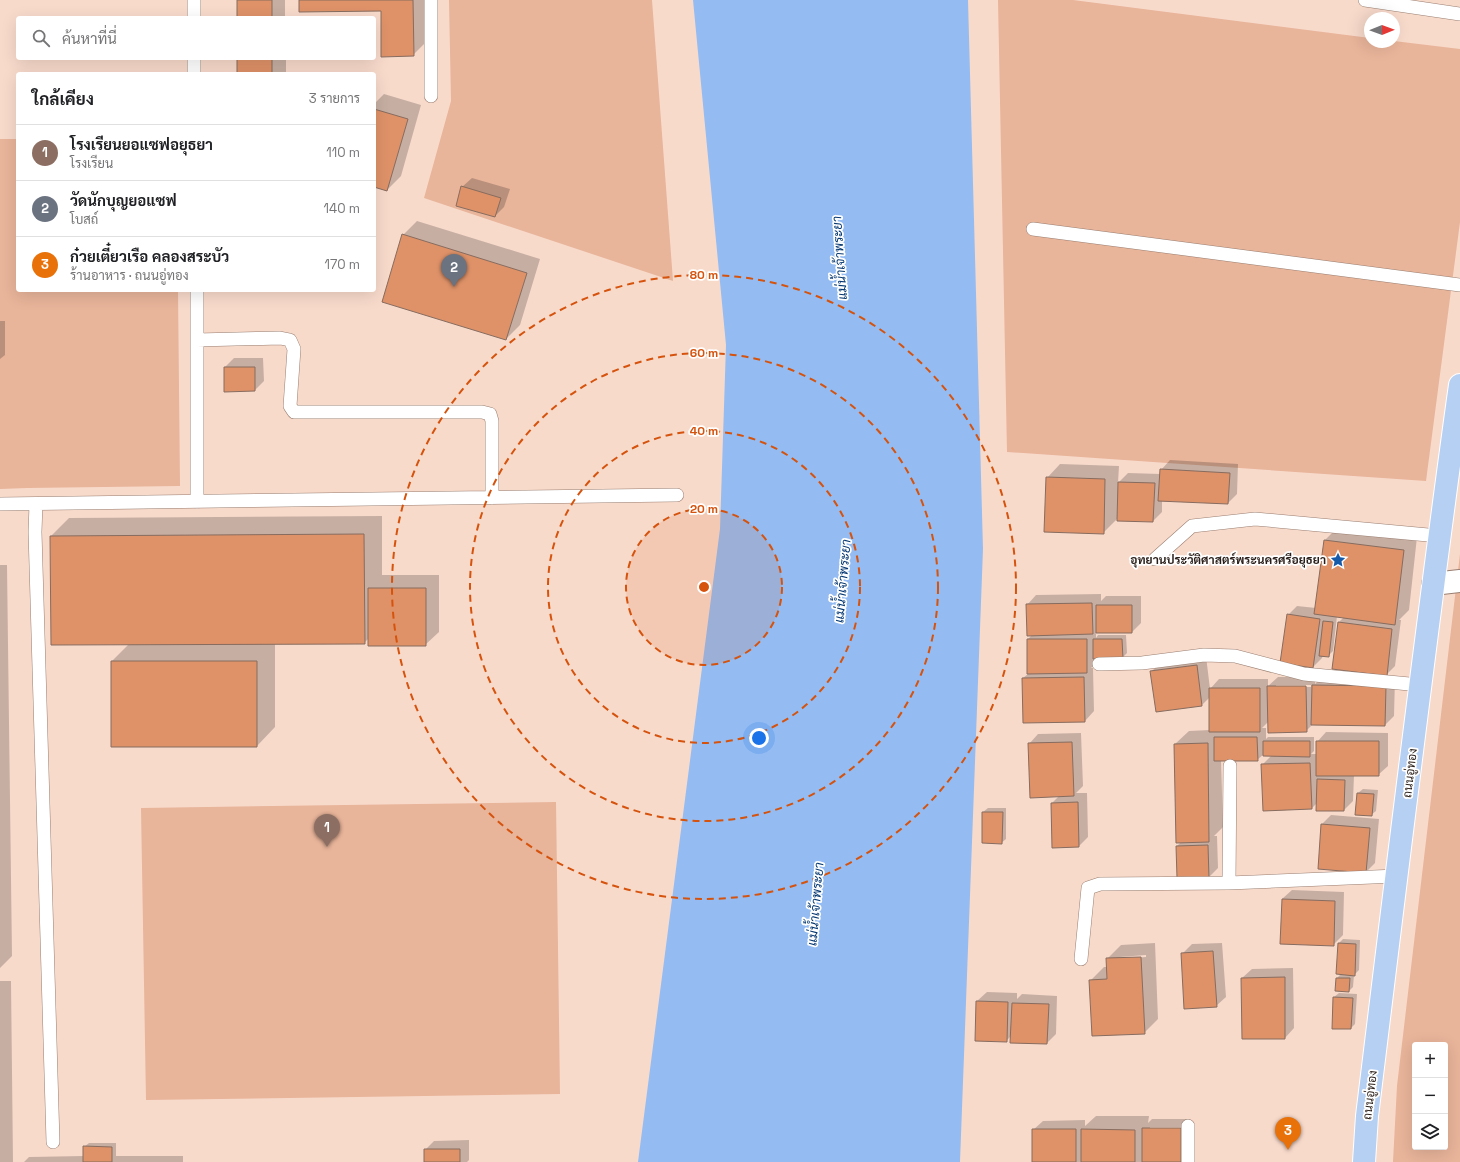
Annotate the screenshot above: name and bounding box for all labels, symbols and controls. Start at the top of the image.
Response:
north arrow [1364,12,1400,48]
search box [16,16,376,60]
icon: search [30,27,52,49]
text: ค้นหาที่นี่ [62,29,117,48]
text: ใกล้เคียง [32,88,94,110]
text: 3 รายการ [309,90,360,107]
text: โรงเรียนยอแซฟอยุธยา [70,135,213,154]
text: 1 [42,144,48,161]
text: 110 m [326,144,360,161]
text: โรงเรียน [70,155,113,172]
text: วัดนักบุญยอแซฟ [70,191,177,210]
text: 2 [41,200,49,217]
text: 140 m [324,200,360,217]
text: โบสถ์ [70,211,98,228]
water label: แม่น้ำเจ้าพระยา [824,215,851,301]
text: ก๋วยเตี๋ยวเรือ คลองสระบัว [70,247,229,266]
pin: 2 [441,254,467,287]
text: 3 [41,256,49,273]
text: 170 m [324,256,360,273]
text: ร้านอาหาร · ถนนอู่ทอง [70,267,189,284]
text: 80 m [690,267,718,283]
text: 60 m [690,345,718,361]
text: 40 m [690,423,718,439]
text: 20 m [690,501,718,517]
water label: แม่น้ำเจ้าพระยา [826,538,855,624]
place icon: อุทยานประวัติศาสตร์พระนครศรีอยุธยา [1329,551,1347,569]
place label: อุทยานประวัติศาสตร์พระนครศรีอยุธยา [1130,552,1326,568]
centre of rings [697,580,711,594]
your location [749,728,769,748]
street label: ถนนอู่ทอง [1399,747,1421,799]
pin: 1 [314,814,340,847]
water label: แม่น้ำเจ้าพระยา [799,861,828,947]
map controls [1412,1042,1448,1150]
button: + [1412,1042,1448,1078]
street label: ถนนอู่ทอง [1359,1069,1381,1121]
button: − [1412,1078,1448,1114]
button: layers [1412,1114,1448,1150]
pin: 3 [1275,1117,1301,1150]

